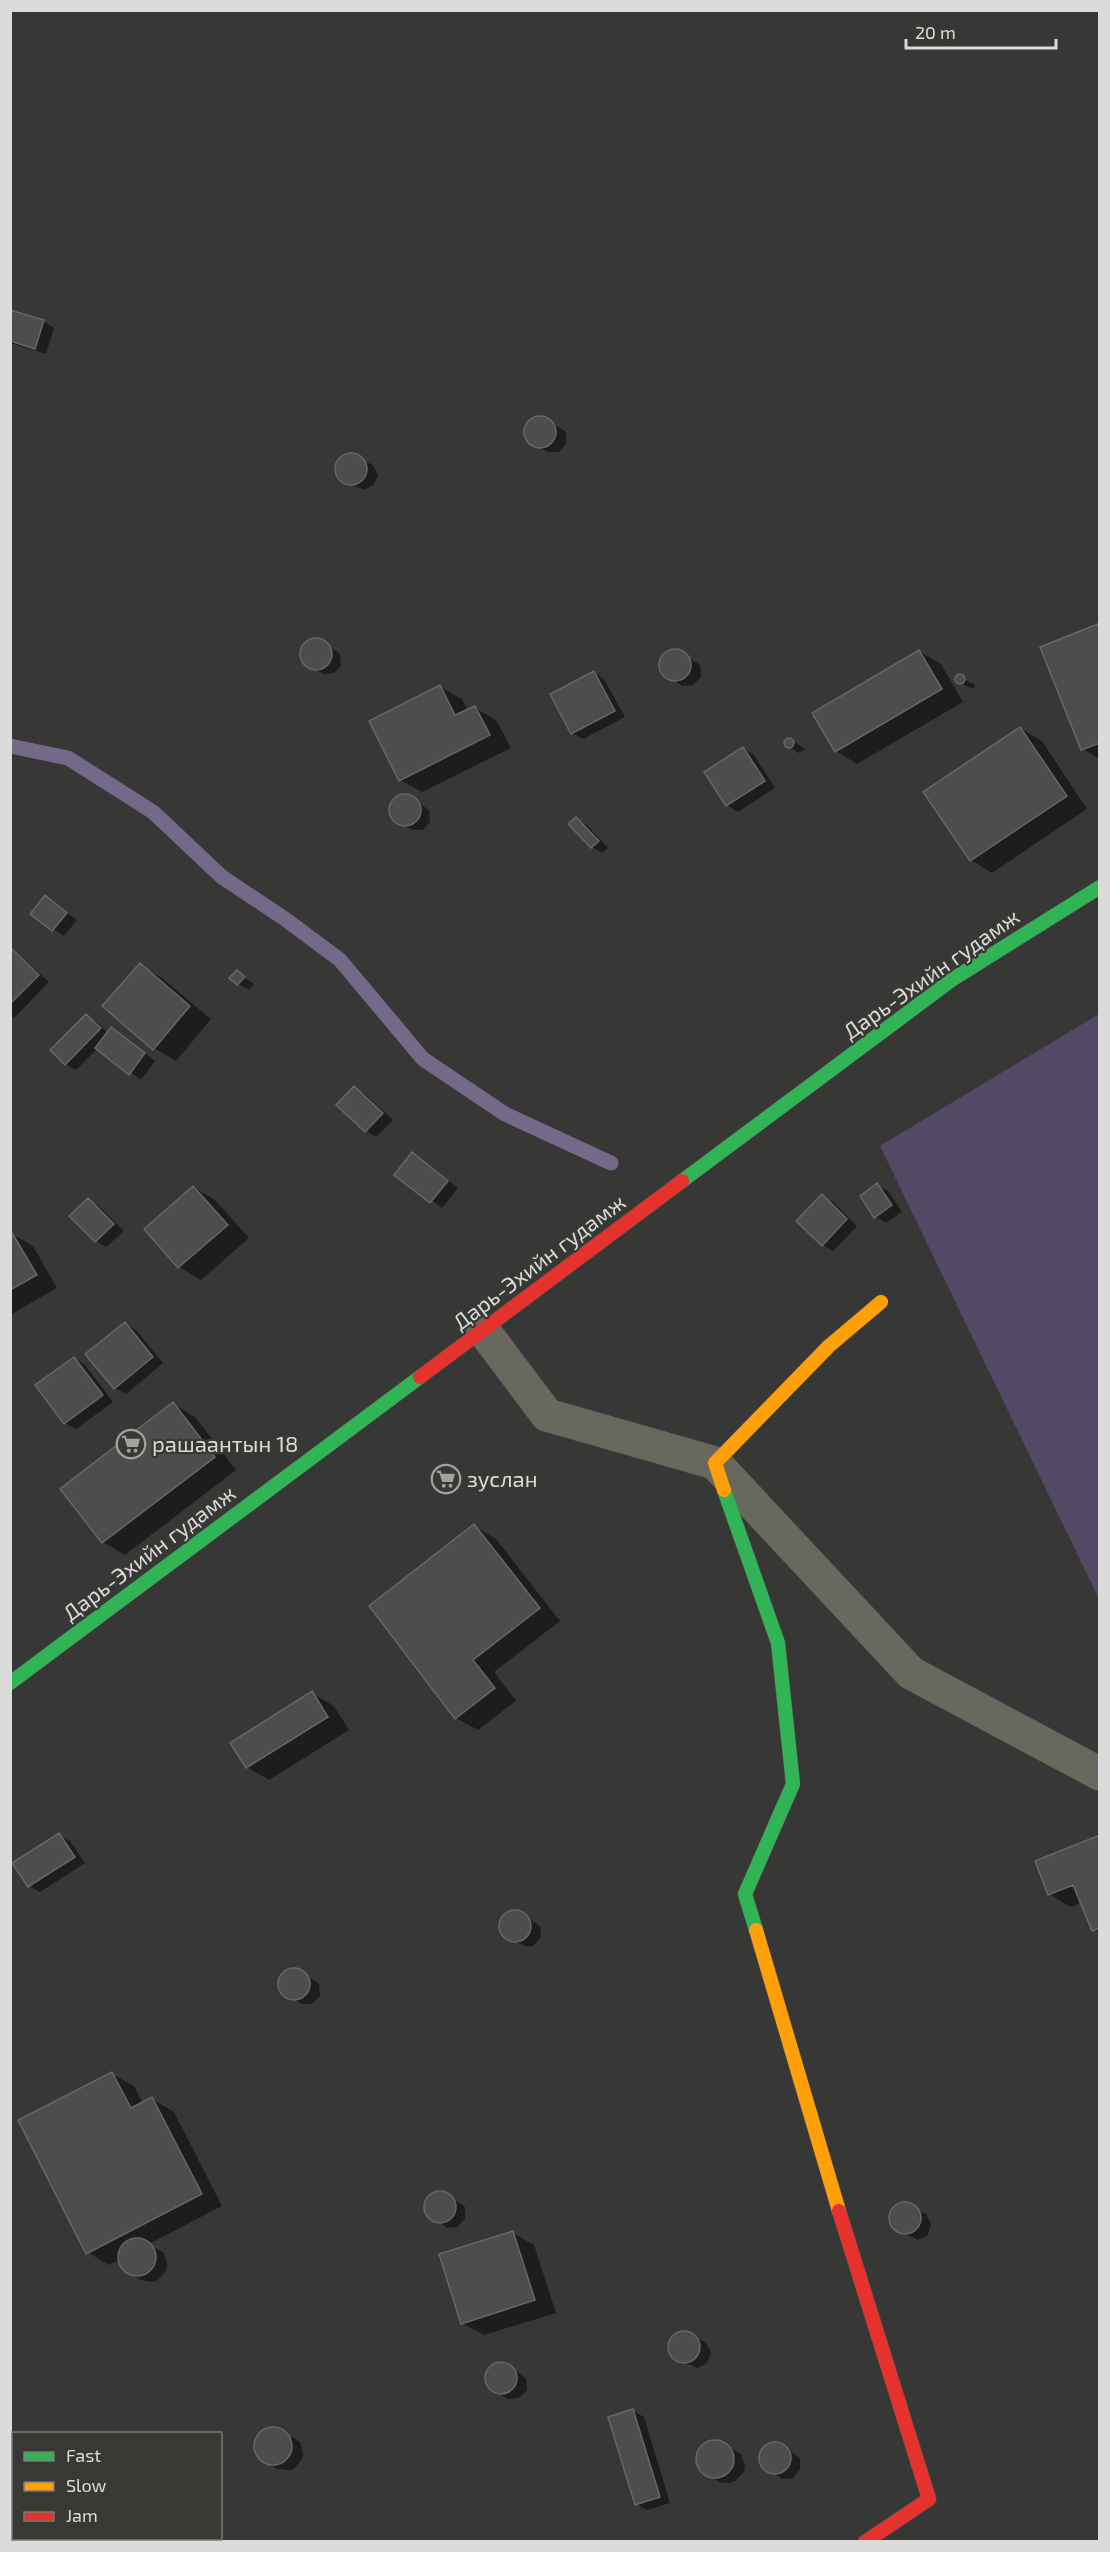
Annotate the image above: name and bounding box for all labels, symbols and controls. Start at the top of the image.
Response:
scale bar [906,12,1056,50]
text: 20 m [915,21,956,43]
street label: Дарь-Эхийн гудамж [837,903,1024,1045]
street label: Дарь-Эхийн гудамж [447,1188,630,1335]
supermarket icon: рашаантын 18 [115,1428,147,1460]
place label: рашаантын 18 [152,1430,298,1456]
supermarket icon: зуслан [430,1463,462,1495]
place label: зуслан [467,1465,538,1492]
street label: Дарь-Эхийн гудамж [57,1479,240,1626]
legend [12,2432,222,2540]
text: Fast [66,2444,101,2466]
text: Slow [66,2474,107,2496]
text: Jam [66,2504,98,2526]

